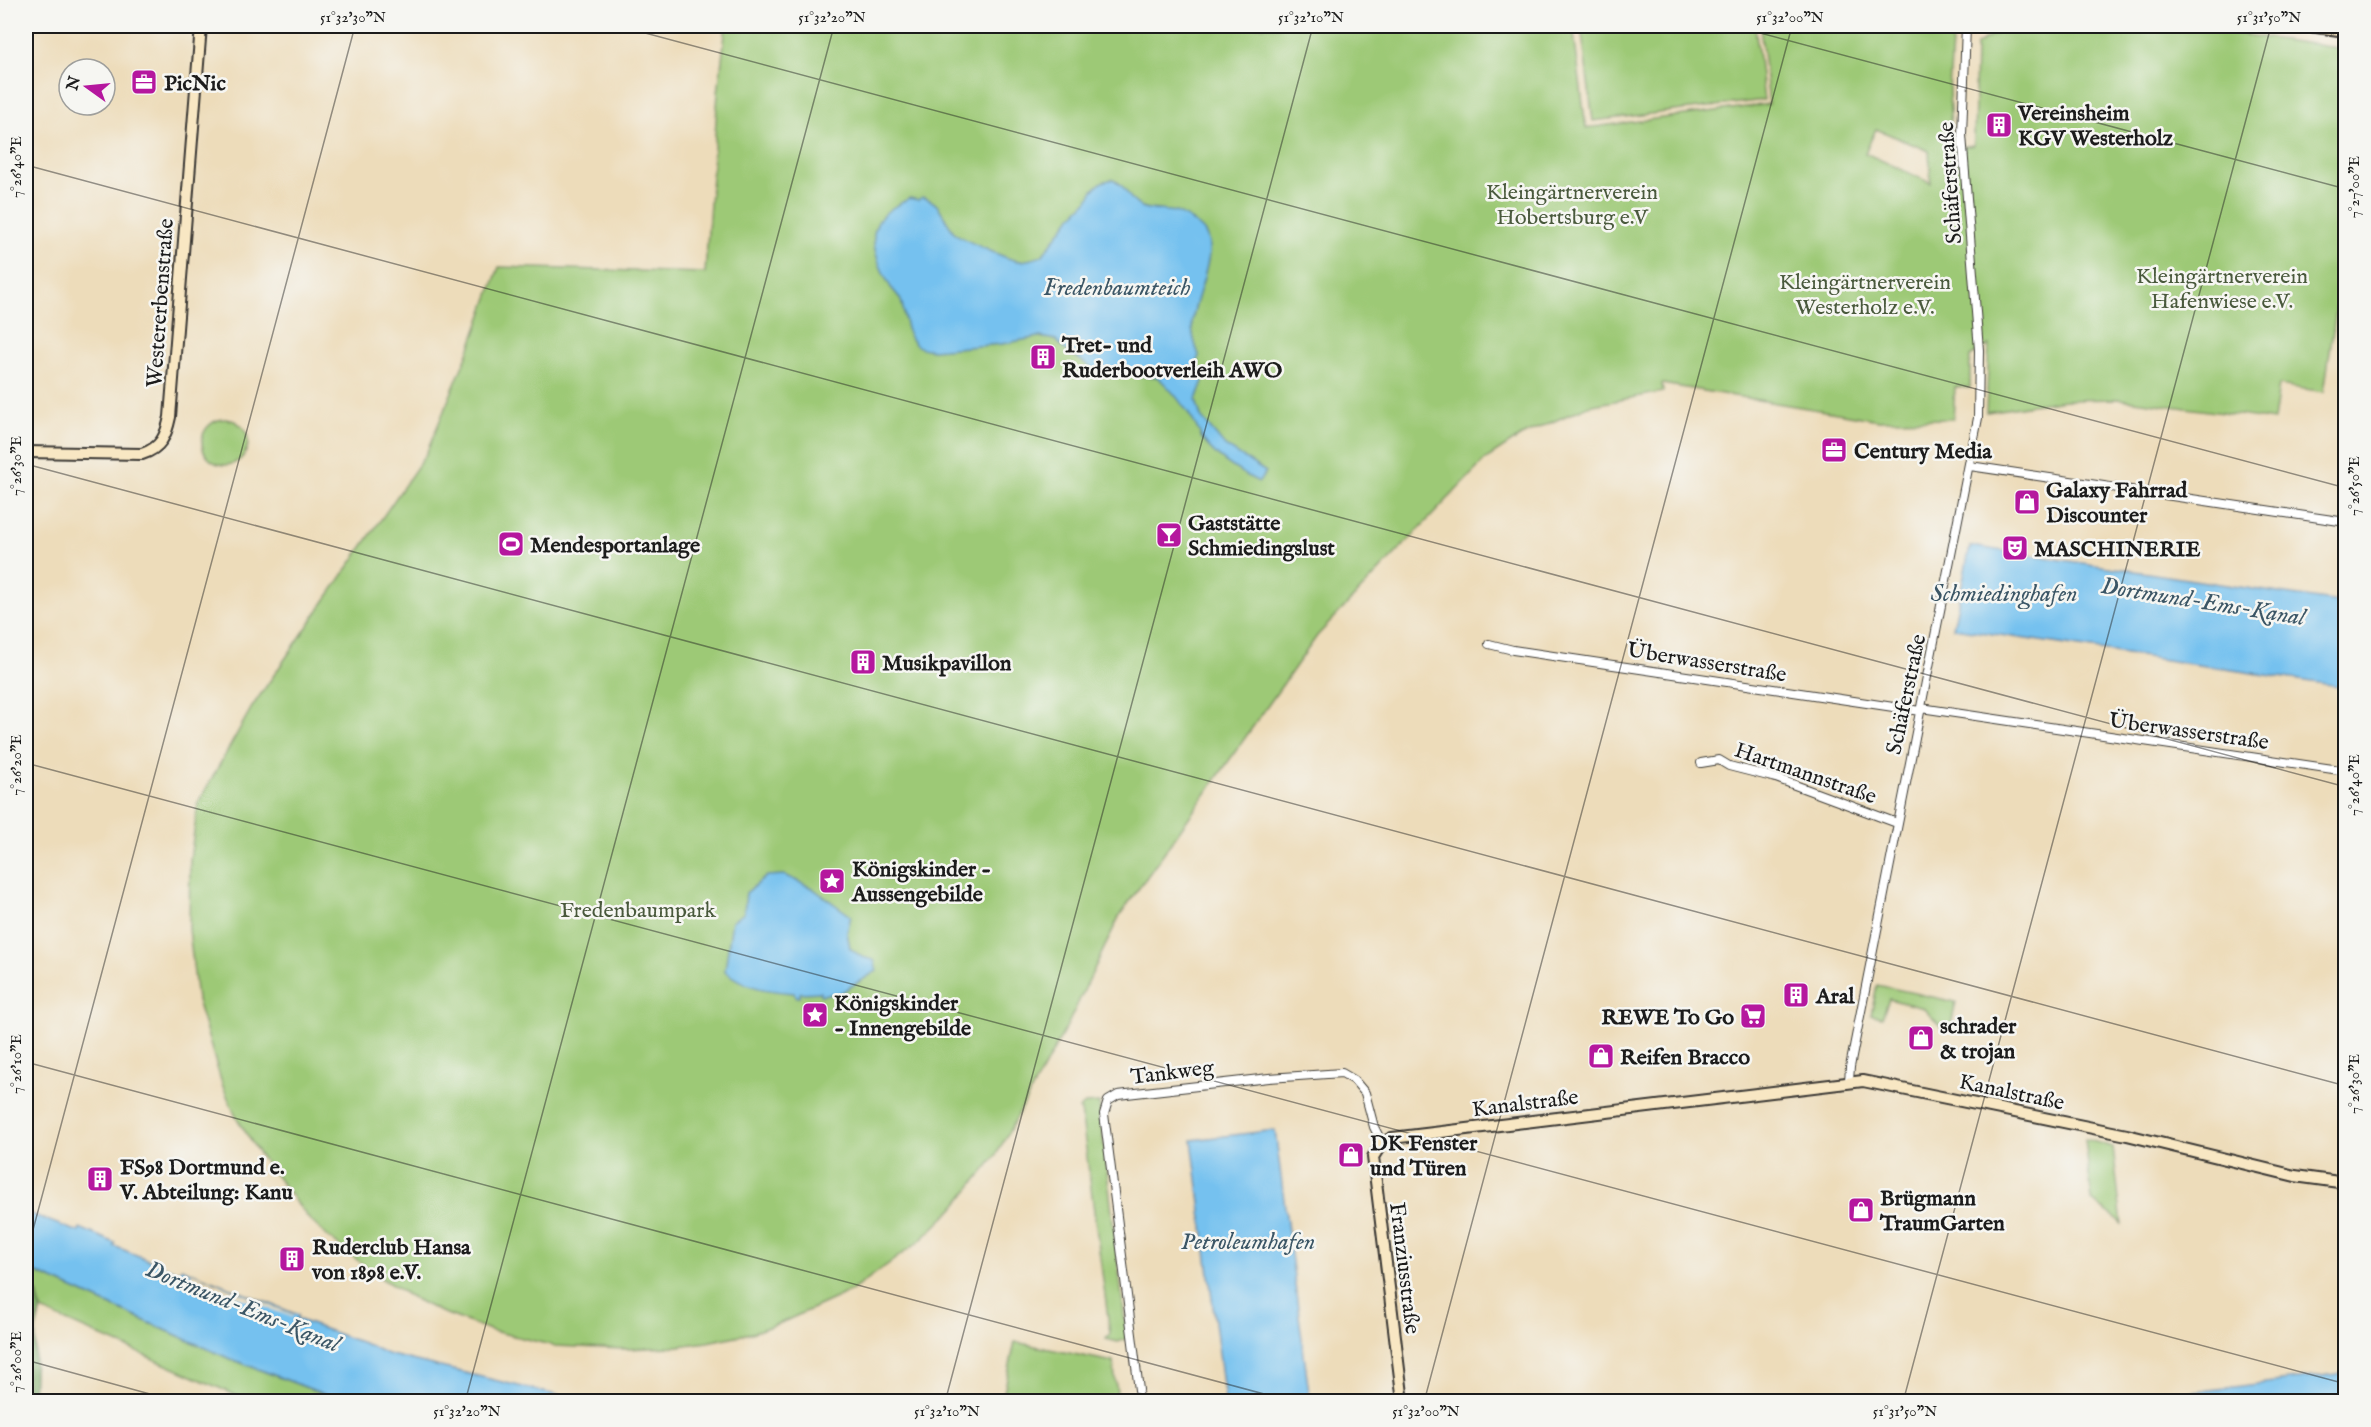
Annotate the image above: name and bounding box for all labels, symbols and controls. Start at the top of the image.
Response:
text: 51°32'30"N [320,8,386,27]
text: 51°32'20"N [798,8,866,27]
text: 51°32'10"N [1278,8,1344,27]
text: 51°32'00"N [1756,8,1824,27]
text: 51°31'50"N [2237,8,2301,27]
north arrow [57,57,117,117]
office icon: PicNic [129,67,159,97]
place label: PicNic [164,70,226,98]
text: N [63,74,86,94]
place label: Vereinsheim KGV Westerholz [2017,100,2174,153]
building icon: Vereinsheim KGV Westerholz [1984,110,2014,140]
street label: Schäferstraße [1933,121,1969,245]
text: 7°26'40"E [7,136,26,198]
text: 7°27'00"E [2345,156,2364,218]
park label: Kleingärtnerverein Hobertsburg e.V [1486,179,1658,232]
street label: Westererbenstraße [141,218,181,389]
park label: Kleingärtnerverein Hafenwiese e.V. [2136,263,2308,316]
park label: Kleingärtnerverein Westerholz e.V. [1779,269,1951,322]
water label: Fredenbaumteich [1043,273,1191,304]
place label: Tret- und Ruderbootverleih AWO [1061,332,1282,385]
building icon: Tret- und Ruderbootverleih AWO [1028,342,1058,372]
office icon: Century Media [1819,435,1849,465]
text: 7°26'30"E [7,436,26,496]
place label: Century Media [1854,438,1992,466]
text: 7°26'50"E [2345,456,2364,516]
place label: Galaxy Fahrrad Discounter [2046,477,2188,530]
shop icon: Galaxy Fahrrad Discounter [2012,487,2042,517]
place label: Gaststätte Schmiedingslust [1188,510,1335,563]
bar icon: Gaststätte Schmiedingslust [1154,520,1184,550]
sports icon: Mendesportanlage [496,529,526,559]
place label: Mendesportanlage [530,532,700,560]
theatre icon: MASCHINERIE [2000,533,2030,563]
place label: MASCHINERIE [2034,536,2201,564]
water label: Dortmund-Ems-Kanal [2098,571,2309,634]
water label: Schmiedinghafen [1931,579,2077,610]
street label: Schäferstraße [1881,632,1933,757]
street label: Überwasserstraße [1625,637,1788,689]
building icon: Musikpavillon [848,647,878,677]
place label: Musikpavillon [882,650,1012,678]
street label: Überwasserstraße [2107,707,2270,757]
text: 7°26'20"E [7,734,26,796]
street label: Hartmannstraße [1731,737,1880,811]
text: 7°26'40"E [2345,754,2364,816]
place label: Königskinder - Aussengebilde [851,856,991,909]
place icon: Königskinder - Aussengebilde [817,866,847,896]
park label: Fredenbaumpark [560,897,716,925]
building icon: Aral [1781,980,1811,1010]
place label: Aral [1815,983,1855,1011]
place label: Königskinder - Innengebilde [834,990,971,1043]
place icon: Königskinder - Innengebilde [800,1000,830,1030]
supermarket icon: REWE To Go [1738,1001,1768,1031]
place label: REWE To Go [1601,1004,1734,1032]
place label: schrader & trojan [1940,1013,2017,1066]
shop icon: schrader & trojan [1906,1023,1936,1053]
text: 7°26'10"E [7,1034,26,1094]
shop icon: Reifen Bracco [1586,1041,1616,1071]
place label: Reifen Bracco [1620,1044,1750,1072]
street label: Tankweg [1129,1054,1216,1092]
text: 7°26'30"E [2345,1054,2364,1114]
street label: Kanalstraße [1956,1068,2067,1118]
street label: Kanalstraße [1470,1084,1580,1124]
place label: DK Fenster und Türen [1370,1130,1478,1183]
shop icon: DK Fenster und Türen [1336,1140,1366,1170]
place label: FS98 Dortmund e. V. Abteilung: Kanu [119,1154,293,1207]
building icon: FS98 Dortmund e. V. Abteilung: Kanu [85,1164,115,1194]
place label: Brügmann TraumGarten [1879,1185,2005,1238]
shop icon: Brügmann TraumGarten [1846,1195,1876,1225]
street label: Franziusstraße [1382,1201,1426,1336]
water label: Petroleumhafen [1181,1227,1315,1258]
place label: Ruderclub Hansa von 1898 e.V. [311,1234,471,1287]
building icon: Ruderclub Hansa von 1898 e.V. [277,1244,307,1274]
water label: Dortmund-Ems-Kanal [141,1254,346,1361]
text: 7°26'00"E [7,1331,26,1393]
text: 51°32'20"N [433,1402,501,1421]
text: 51°32'10"N [914,1402,980,1421]
text: 51°32'00"N [1392,1402,1460,1421]
text: 51°31'50"N [1873,1402,1937,1421]

